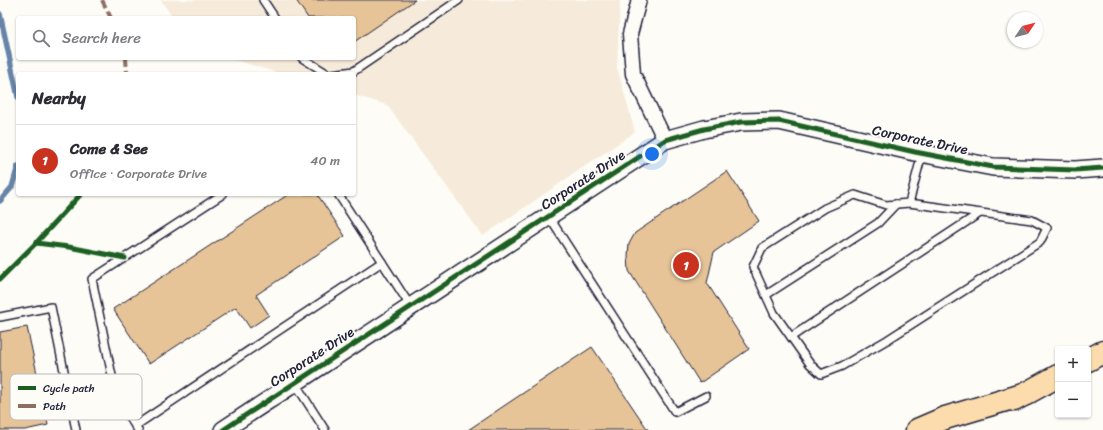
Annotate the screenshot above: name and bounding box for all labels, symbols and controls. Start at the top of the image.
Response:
north arrow [1007,12,1043,48]
search box [16,16,356,60]
text: Search here [62,25,141,51]
icon: search [30,27,52,49]
text: Nearby [32,83,86,113]
street label: Corporate Drive [870,118,970,162]
text: Come & See [70,136,148,162]
street label: Corporate Drive [535,143,631,217]
your location [642,144,662,164]
text: 1 [42,149,48,172]
text: 40 m [310,149,340,172]
text: Office · Corporate Drive [70,162,207,185]
pin: 1 [673,250,699,280]
street label: Corporate Drive [264,320,360,394]
map controls [1055,346,1091,418]
button: + [1055,346,1091,382]
legend [10,374,142,420]
text: Cycle path [43,379,95,398]
button: − [1055,382,1091,418]
text: Path [43,397,66,416]

